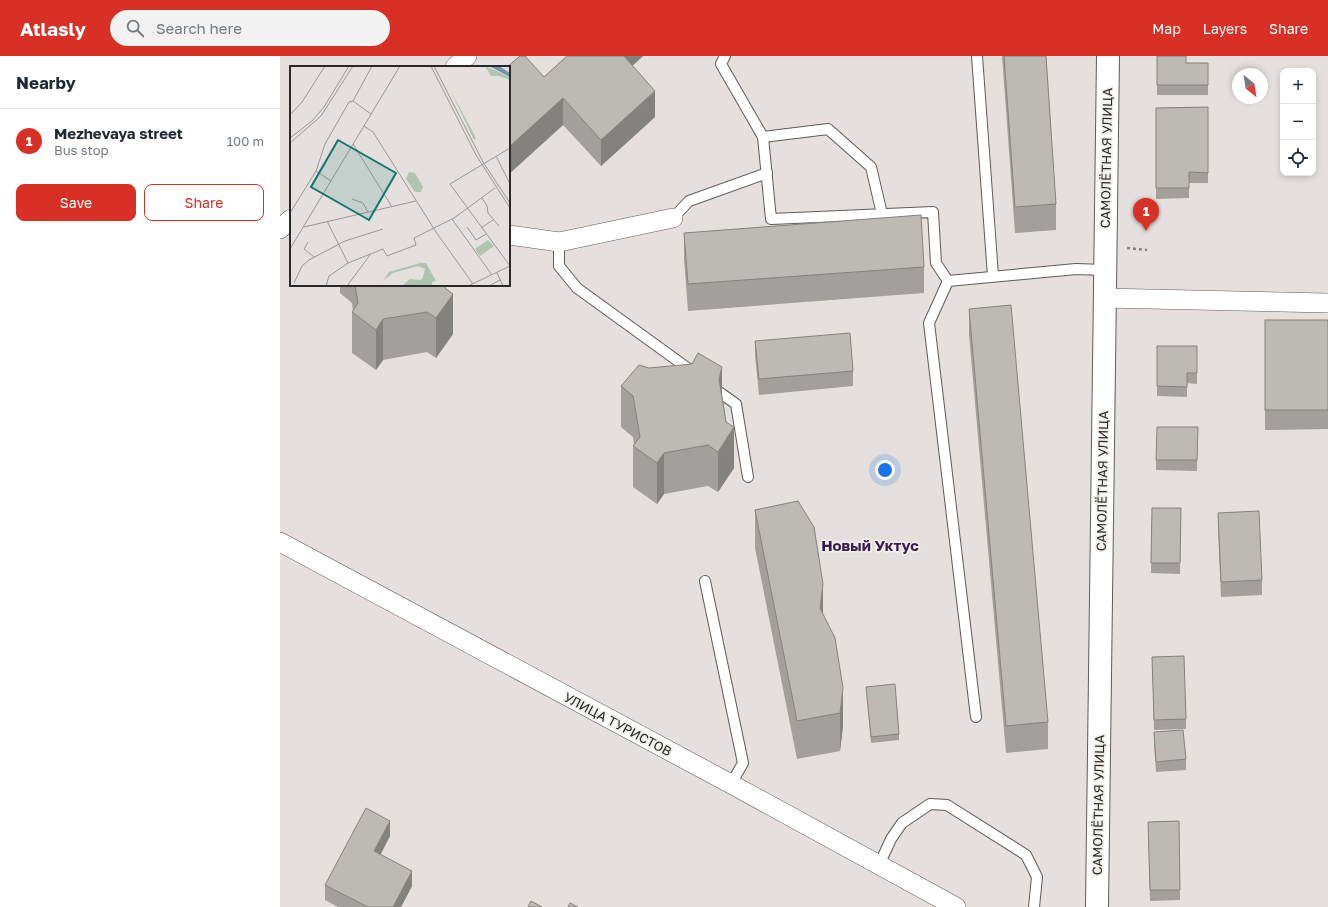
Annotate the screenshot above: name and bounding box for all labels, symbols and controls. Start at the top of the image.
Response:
search box [110,10,390,46]
text: Atlasly [20,17,86,40]
icon: search [124,17,146,39]
text: Search here [156,19,242,37]
text: Map [1152,20,1181,37]
text: Layers [1203,20,1247,37]
text: Share [1269,20,1308,37]
inset map [290,66,510,286]
north arrow [1232,68,1268,104]
map controls [1280,68,1316,176]
button: + [1280,68,1316,104]
text: Nearby [16,72,76,93]
street label: САМОЛЁТНАЯ УЛИЦА [1097,87,1115,228]
button: − [1280,104,1316,140]
text: Mezhevaya street [54,124,183,142]
text: 1 [26,133,32,149]
text: 100 m [227,133,264,149]
button: locate [1280,140,1316,176]
text: Bus stop [54,142,109,158]
button: Save [16,184,136,221]
button: Share [144,184,264,221]
pin: 1 [1133,198,1159,231]
street label: САМОЛЁТНАЯ УЛИЦА [1093,410,1111,551]
your location [875,460,895,480]
district label: Новый Уктус [821,536,919,554]
street label: УЛИЦА ТУРИСТОВ [561,689,675,759]
street label: САМОЛЁТНАЯ УЛИЦА [1089,734,1107,875]

